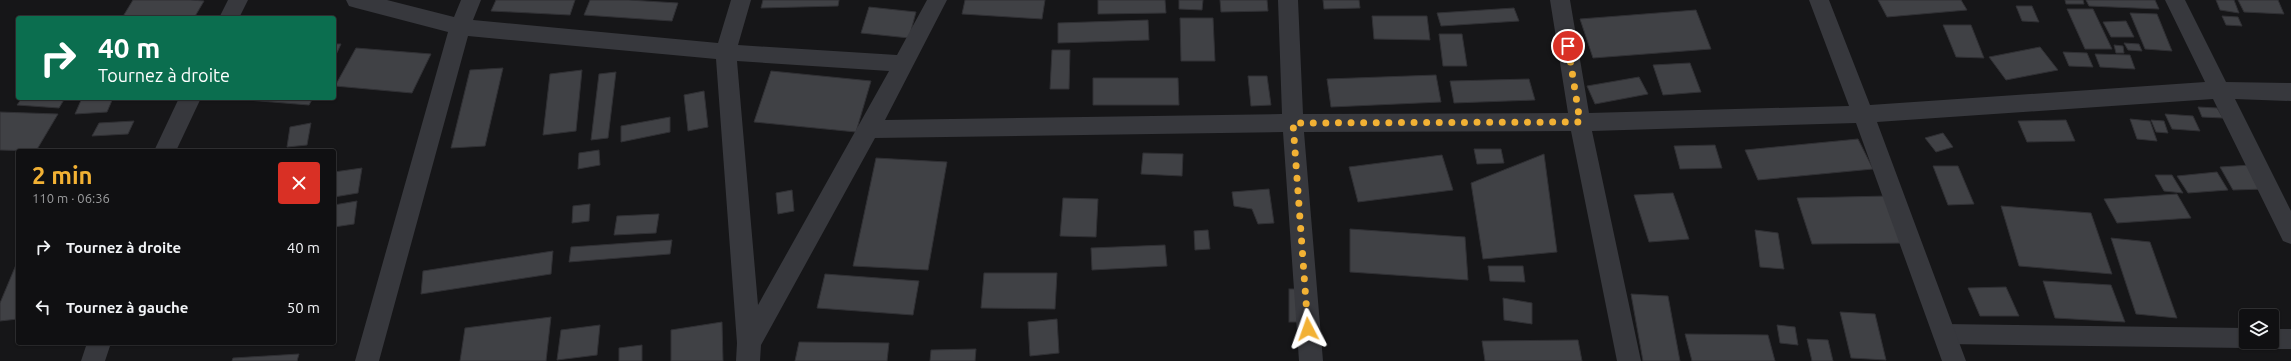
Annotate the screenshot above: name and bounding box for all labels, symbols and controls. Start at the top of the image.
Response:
pin [1551,29,1585,63]
icon: right [32,32,84,84]
text: 40 m [98,32,160,63]
icon: arrive [1557,35,1579,57]
text: Tournez à droite [98,65,230,85]
text: 2 min [32,162,93,189]
button: close [278,162,320,204]
text: 110 m · 06:36 [32,191,110,205]
icon: right [32,236,54,258]
text: Tournez à droite [66,239,181,256]
text: 40 m [287,239,320,256]
icon: left [32,296,54,318]
text: Tournez à gauche [66,299,189,316]
text: 50 m [287,299,320,316]
position arrow [1287,308,1329,350]
map controls [2239,309,2279,349]
button: layers [2239,309,2279,349]

